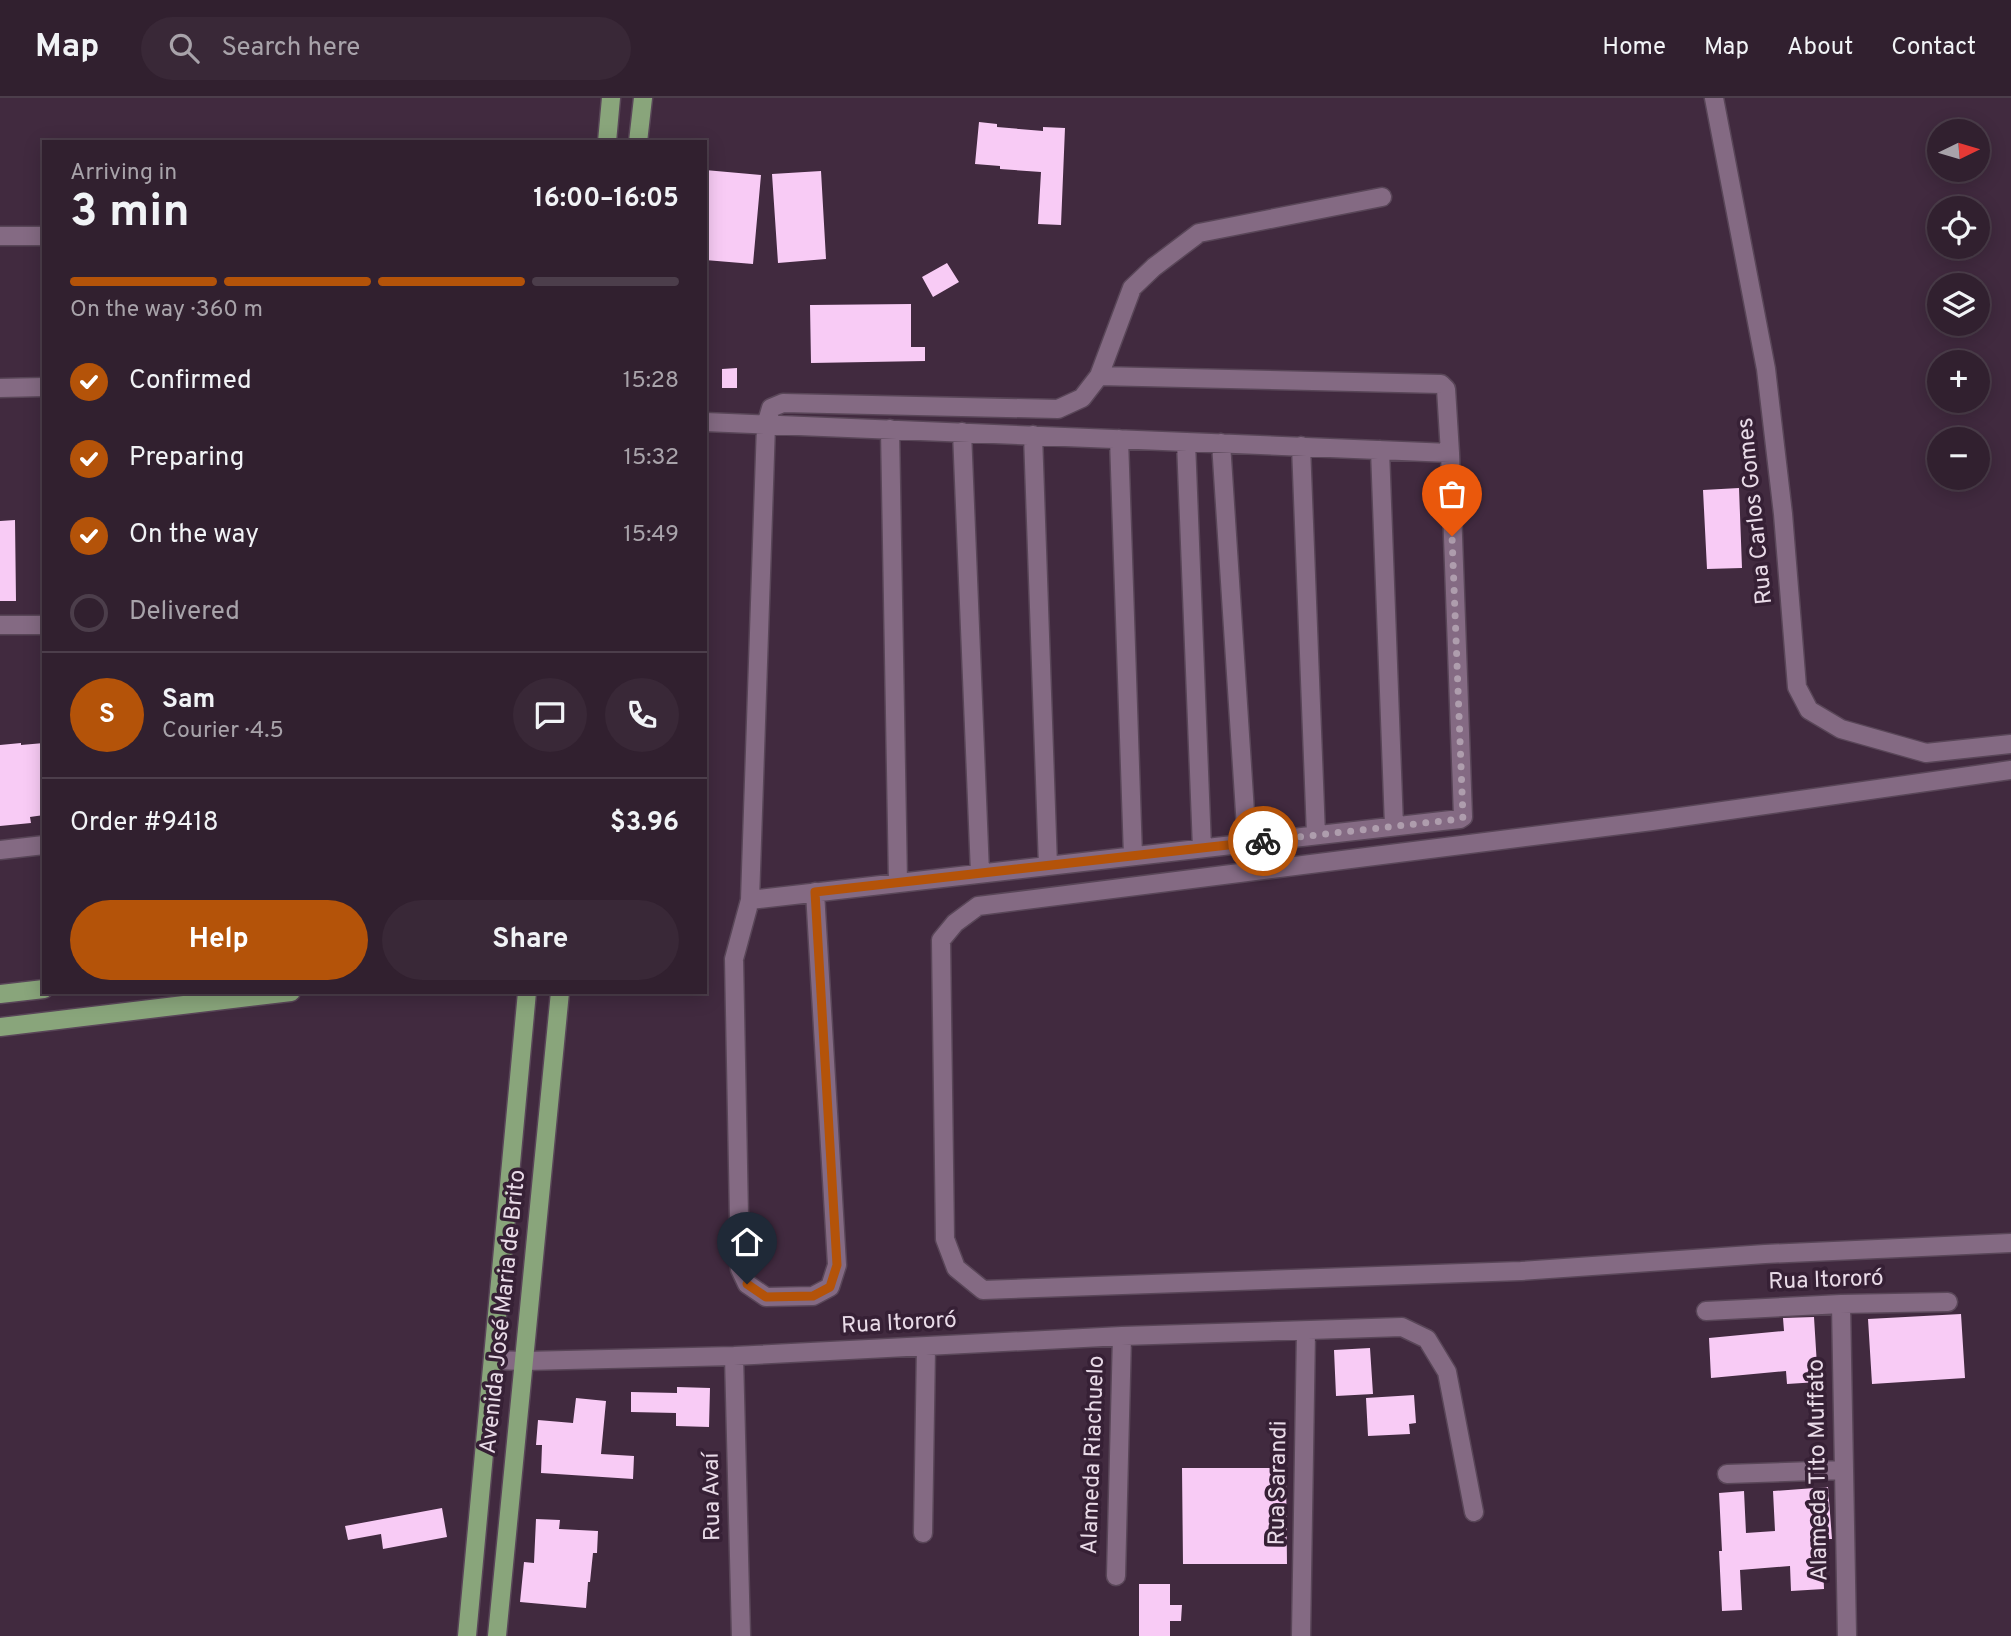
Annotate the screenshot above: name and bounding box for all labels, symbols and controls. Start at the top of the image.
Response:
search box [141,17,631,80]
text: Map [35,27,99,69]
icon: search [165,29,203,67]
text: Search here [221,32,360,65]
text: Home [1602,33,1666,63]
text: Map [1704,33,1749,63]
text: About [1787,33,1853,63]
text: Contact [1891,33,1976,63]
north arrow [1927,119,1990,182]
map controls [1927,119,1990,490]
text: Arriving in [70,159,177,188]
text: 16:00–16:05 [533,183,679,216]
text: 3 min [70,184,190,243]
button: locate [1927,196,1990,259]
button: layers [1927,273,1990,336]
text: On the way · 360 m [70,296,263,325]
button: + [1927,350,1990,413]
icon: check [70,363,108,401]
text: Confirmed [129,365,252,398]
text: 15:28 [623,367,679,396]
street label: Rua Carlos Gomes [1732,416,1780,606]
button: − [1927,427,1990,490]
icon: check [70,440,108,478]
text: Preparing [129,442,244,475]
text: 15:32 [624,444,679,473]
pin [1422,464,1482,536]
icon: bag [1433,475,1471,513]
icon: check [70,517,108,555]
text: On the way [129,519,259,552]
text: 15:49 [623,521,679,550]
text: Delivered [129,596,240,629]
button: chat [513,678,587,752]
button: phone [605,678,679,752]
text: Sam [162,684,215,717]
text: S [99,699,115,732]
text: Courier · 4.5 [162,717,284,746]
courier [1228,806,1298,876]
text: Order #9418 [70,807,219,840]
text: $3.96 [610,807,679,840]
icon: bike [1244,822,1282,860]
button: Help [70,900,368,980]
button: Share [382,900,679,980]
street label: Avenida José Maria de Brito [475,1168,533,1456]
pin [717,1212,777,1284]
icon: home [728,1223,766,1261]
street label: Rua Itororó [1768,1264,1884,1298]
street label: Rua Itororó [841,1306,957,1342]
street label: Alameda Riachuelo [1076,1355,1112,1555]
street label: Alameda Tito Muffato [1803,1359,1835,1581]
street label: Rua Sarandi [1263,1420,1295,1546]
street label: Rua Avaí [698,1450,728,1541]

